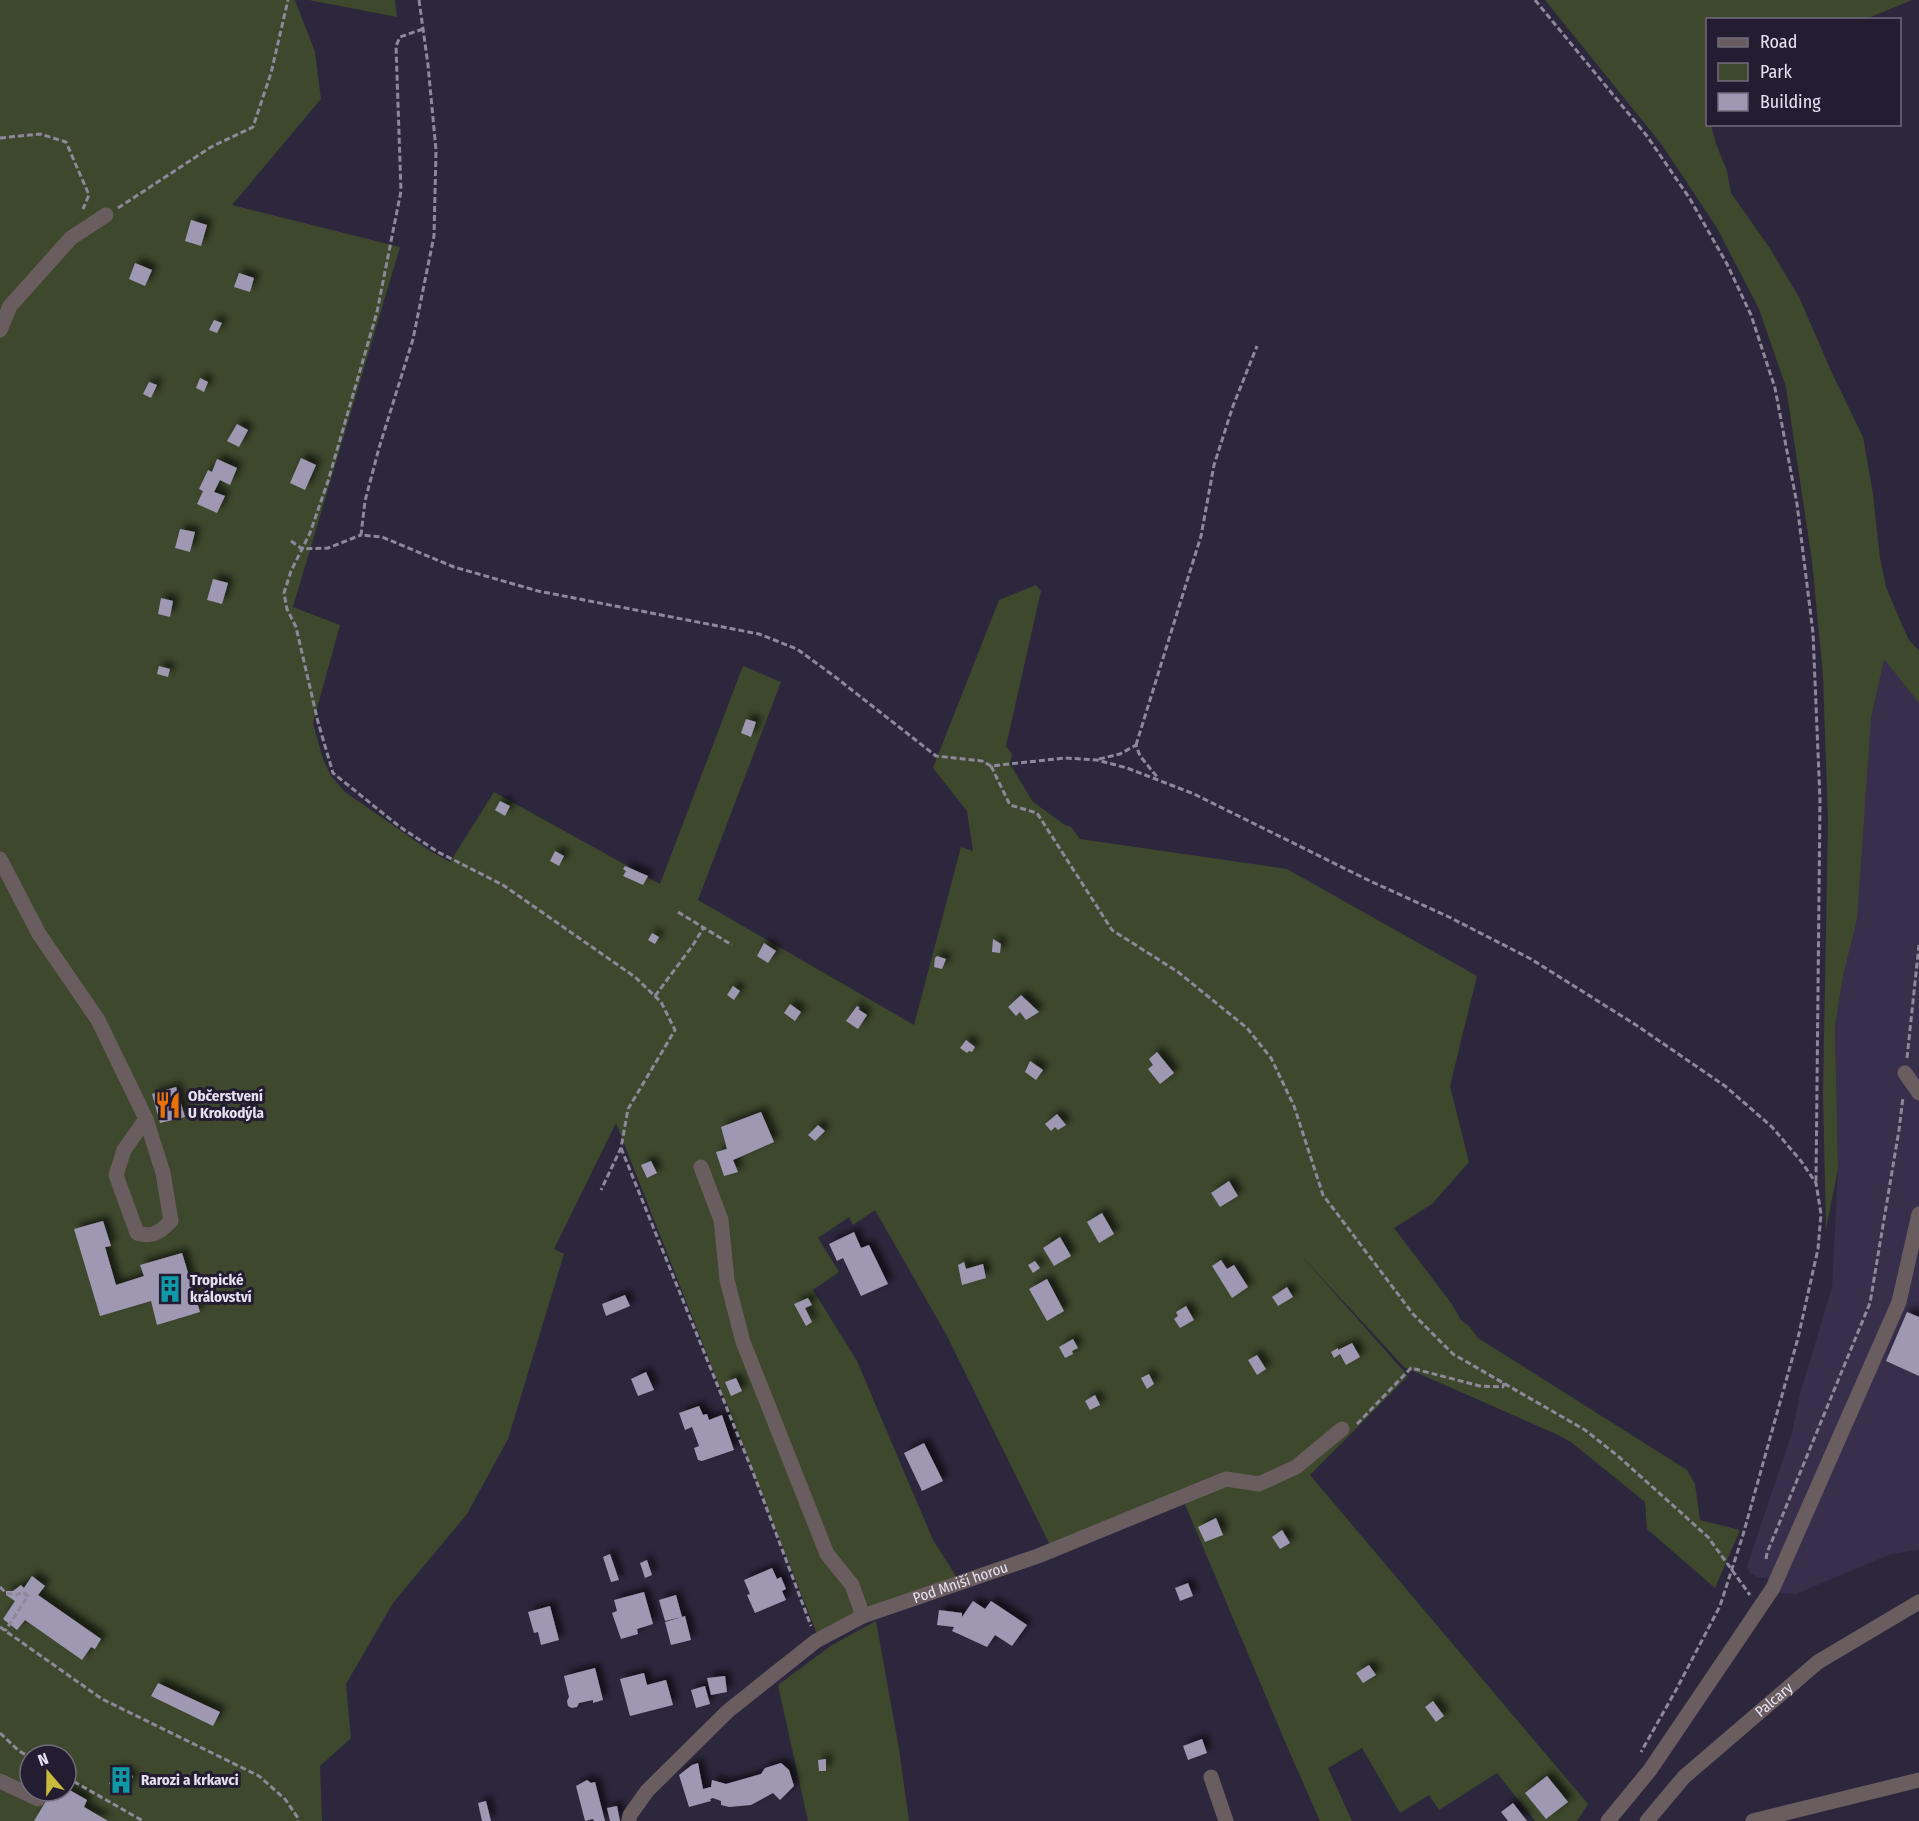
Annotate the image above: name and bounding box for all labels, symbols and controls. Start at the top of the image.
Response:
legend [1706,18,1901,126]
text: Road [1760,31,1797,53]
text: Park [1760,61,1793,83]
text: Building [1760,91,1821,113]
place label: Občerstvení U Krokodýla [188,1087,265,1122]
restaurant icon: Občerstvení U Krokodýla [153,1090,183,1120]
place label: Tropické království [190,1271,252,1306]
building icon: Tropické království [155,1274,185,1304]
street label: Pod Mniší horou [911,1558,1010,1607]
street label: Palcary [1751,1679,1797,1721]
north arrow [18,1743,78,1803]
text: N [35,1749,51,1770]
building icon: Rarozi a krkavci [106,1765,136,1795]
place label: Rarozi a krkavci [141,1771,239,1789]

